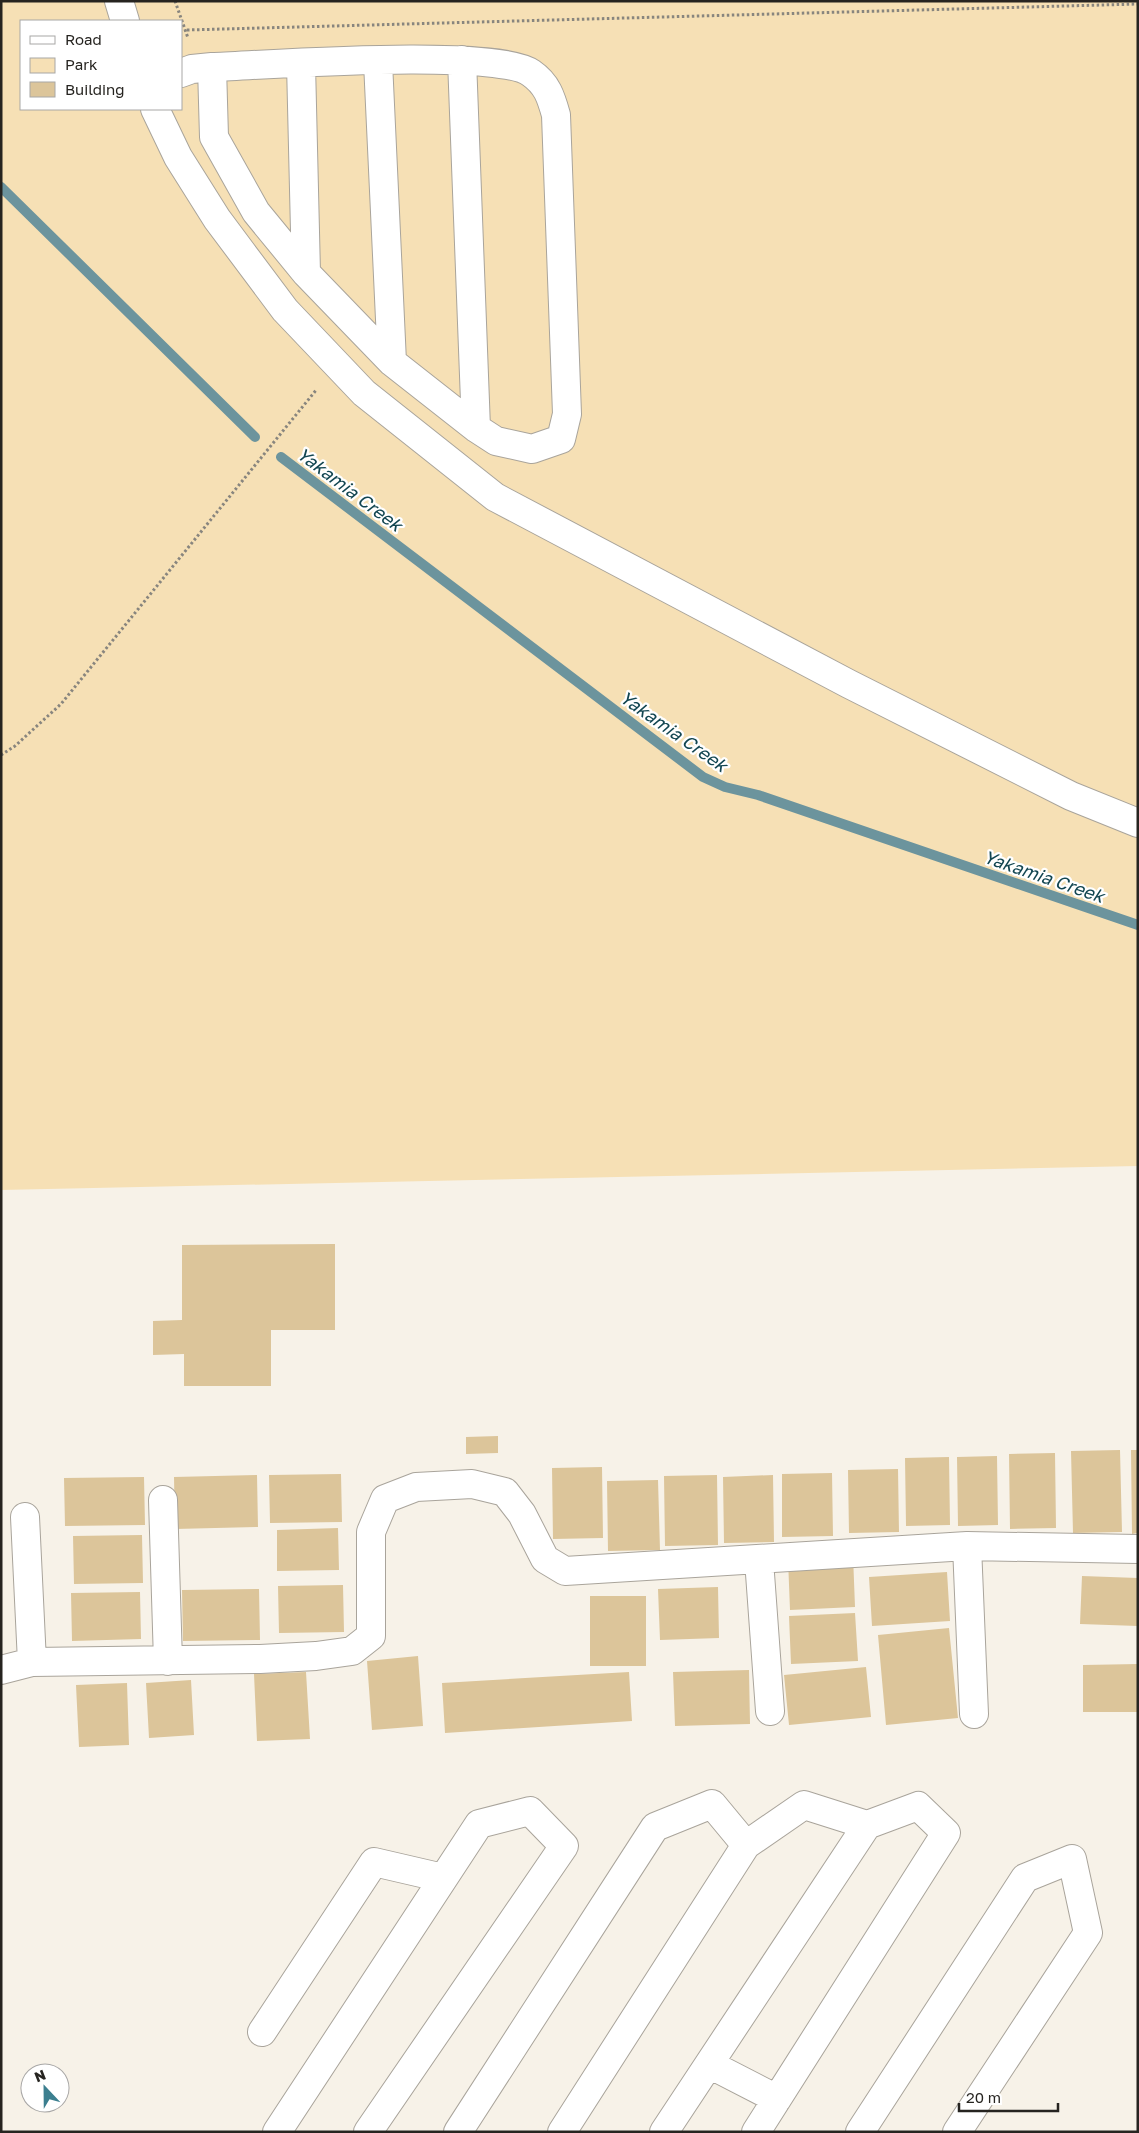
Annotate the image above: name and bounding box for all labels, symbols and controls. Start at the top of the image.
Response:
legend [20,20,182,110]
text: Road [65,30,102,48]
text: Park [65,55,98,73]
text: Building [65,80,125,98]
water label: Yakamia Creek [293,442,408,537]
water label: Yakamia Creek [616,686,733,777]
water label: Yakamia Creek [981,845,1109,908]
north arrow [20,2063,70,2113]
text: N [32,2066,48,2085]
scale bar [959,2080,1058,2112]
text: 20 m [966,2088,1001,2106]

